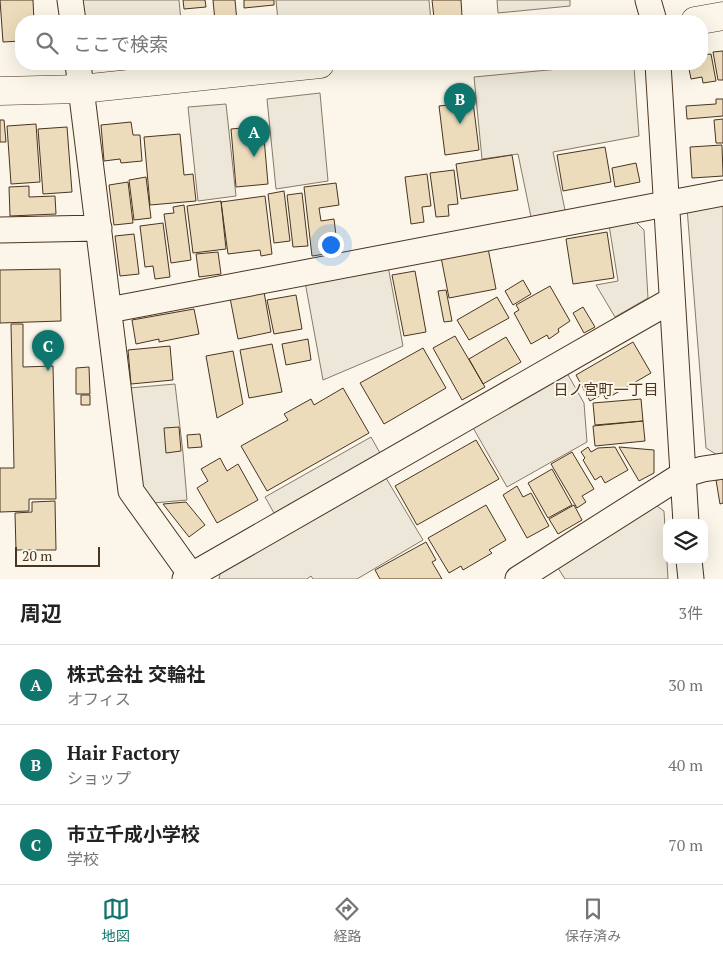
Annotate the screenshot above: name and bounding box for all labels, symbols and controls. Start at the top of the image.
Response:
search box [15,15,708,70]
icon: search [33,29,61,57]
text: ここで検索 [73,31,168,56]
pin: B [444,83,476,124]
pin: A [238,116,270,157]
your location [318,232,344,258]
pin: C [32,330,64,371]
district label: 日ノ宮町一丁目 [553,379,659,399]
map controls [663,519,708,564]
button: layers [663,519,708,564]
scale bar [15,544,100,567]
text: 20 m [22,546,52,565]
text: 周辺 [20,599,62,627]
text: 3件 [678,602,703,624]
text: 株式会社 交輪社 [67,661,205,686]
text: A [30,674,42,696]
text: 30 m [668,674,703,696]
text: オフィス [67,688,131,710]
text: Hair Factory [67,740,180,765]
text: B [31,754,41,776]
text: 40 m [668,754,703,776]
text: ショップ [67,767,131,789]
text: 市立千成小学校 [67,821,200,846]
text: C [31,834,41,856]
text: 70 m [668,834,703,856]
text: 学校 [67,848,99,870]
tab: 地図 [102,895,130,945]
tab: 経路 [333,895,361,945]
tab: 保存済み [565,895,621,945]

